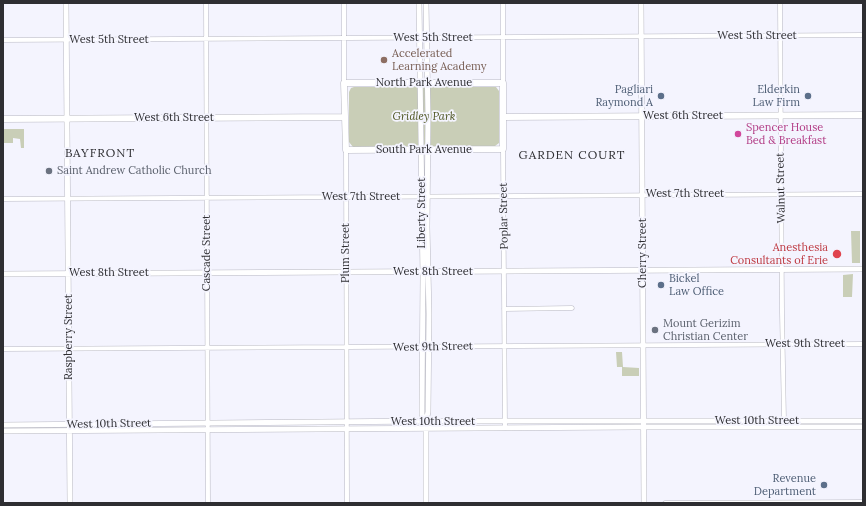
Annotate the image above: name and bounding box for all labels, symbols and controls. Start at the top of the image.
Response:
street label: West 5th Street [717,29,797,43]
street label: West 5th Street [393,31,473,45]
street label: West 5th Street [69,33,149,47]
place label: Accelerated Learning Academy [392,47,487,73]
marker: Accelerated Learning Academy [379,55,389,65]
street label: North Park Avenue [376,76,472,90]
place label: Pagliari Raymond A [595,83,653,109]
place label: Elderkin Law Firm [753,83,800,109]
marker: Pagliari Raymond A [656,91,666,101]
marker: Elderkin Law Firm [803,91,813,101]
street label: West 6th Street [643,109,723,123]
park label: Gridley Park [393,110,455,124]
street label: West 6th Street [134,111,214,125]
place label: Spencer House Bed & Breakfast [746,121,826,147]
marker: Spencer House Bed & Breakfast [733,129,743,139]
street label: South Park Avenue [376,143,472,157]
district label: BAYFRONT [65,147,135,161]
district label: GARDEN COURT [519,149,625,163]
street label: Walnut Street [774,153,788,223]
place label: Saint Andrew Catholic Church [57,164,212,178]
marker: Saint Andrew Catholic Church [44,166,54,176]
street label: Liberty Street [415,178,429,248]
street label: Poplar Street [497,182,511,250]
street label: West 7th Street [646,187,724,201]
street label: West 7th Street [322,190,400,204]
street label: Cascade Street [200,215,214,291]
street label: Cherry Street [636,218,650,288]
street label: Plum Street [339,223,353,283]
place label: Anesthesia Consultants of Erie [730,241,828,267]
marker: Anesthesia Consultants of Erie [831,248,843,260]
street label: West 8th Street [393,265,473,279]
street label: West 8th Street [69,266,149,280]
place label: Bickel Law Office [669,272,724,298]
marker: Bickel Law Office [656,280,666,290]
street label: Raspberry Street [62,294,76,380]
place label: Mount Gerizim Christian Center [663,317,748,343]
marker: Mount Gerizim Christian Center [650,325,660,335]
street label: West 9th Street [765,337,845,351]
street label: West 9th Street [393,340,473,354]
street label: West 10th Street [715,414,799,428]
street label: West 10th Street [391,415,475,429]
street label: West 10th Street [67,417,151,431]
place label: Revenue Department [754,472,816,498]
marker: Revenue Department [819,480,829,490]

